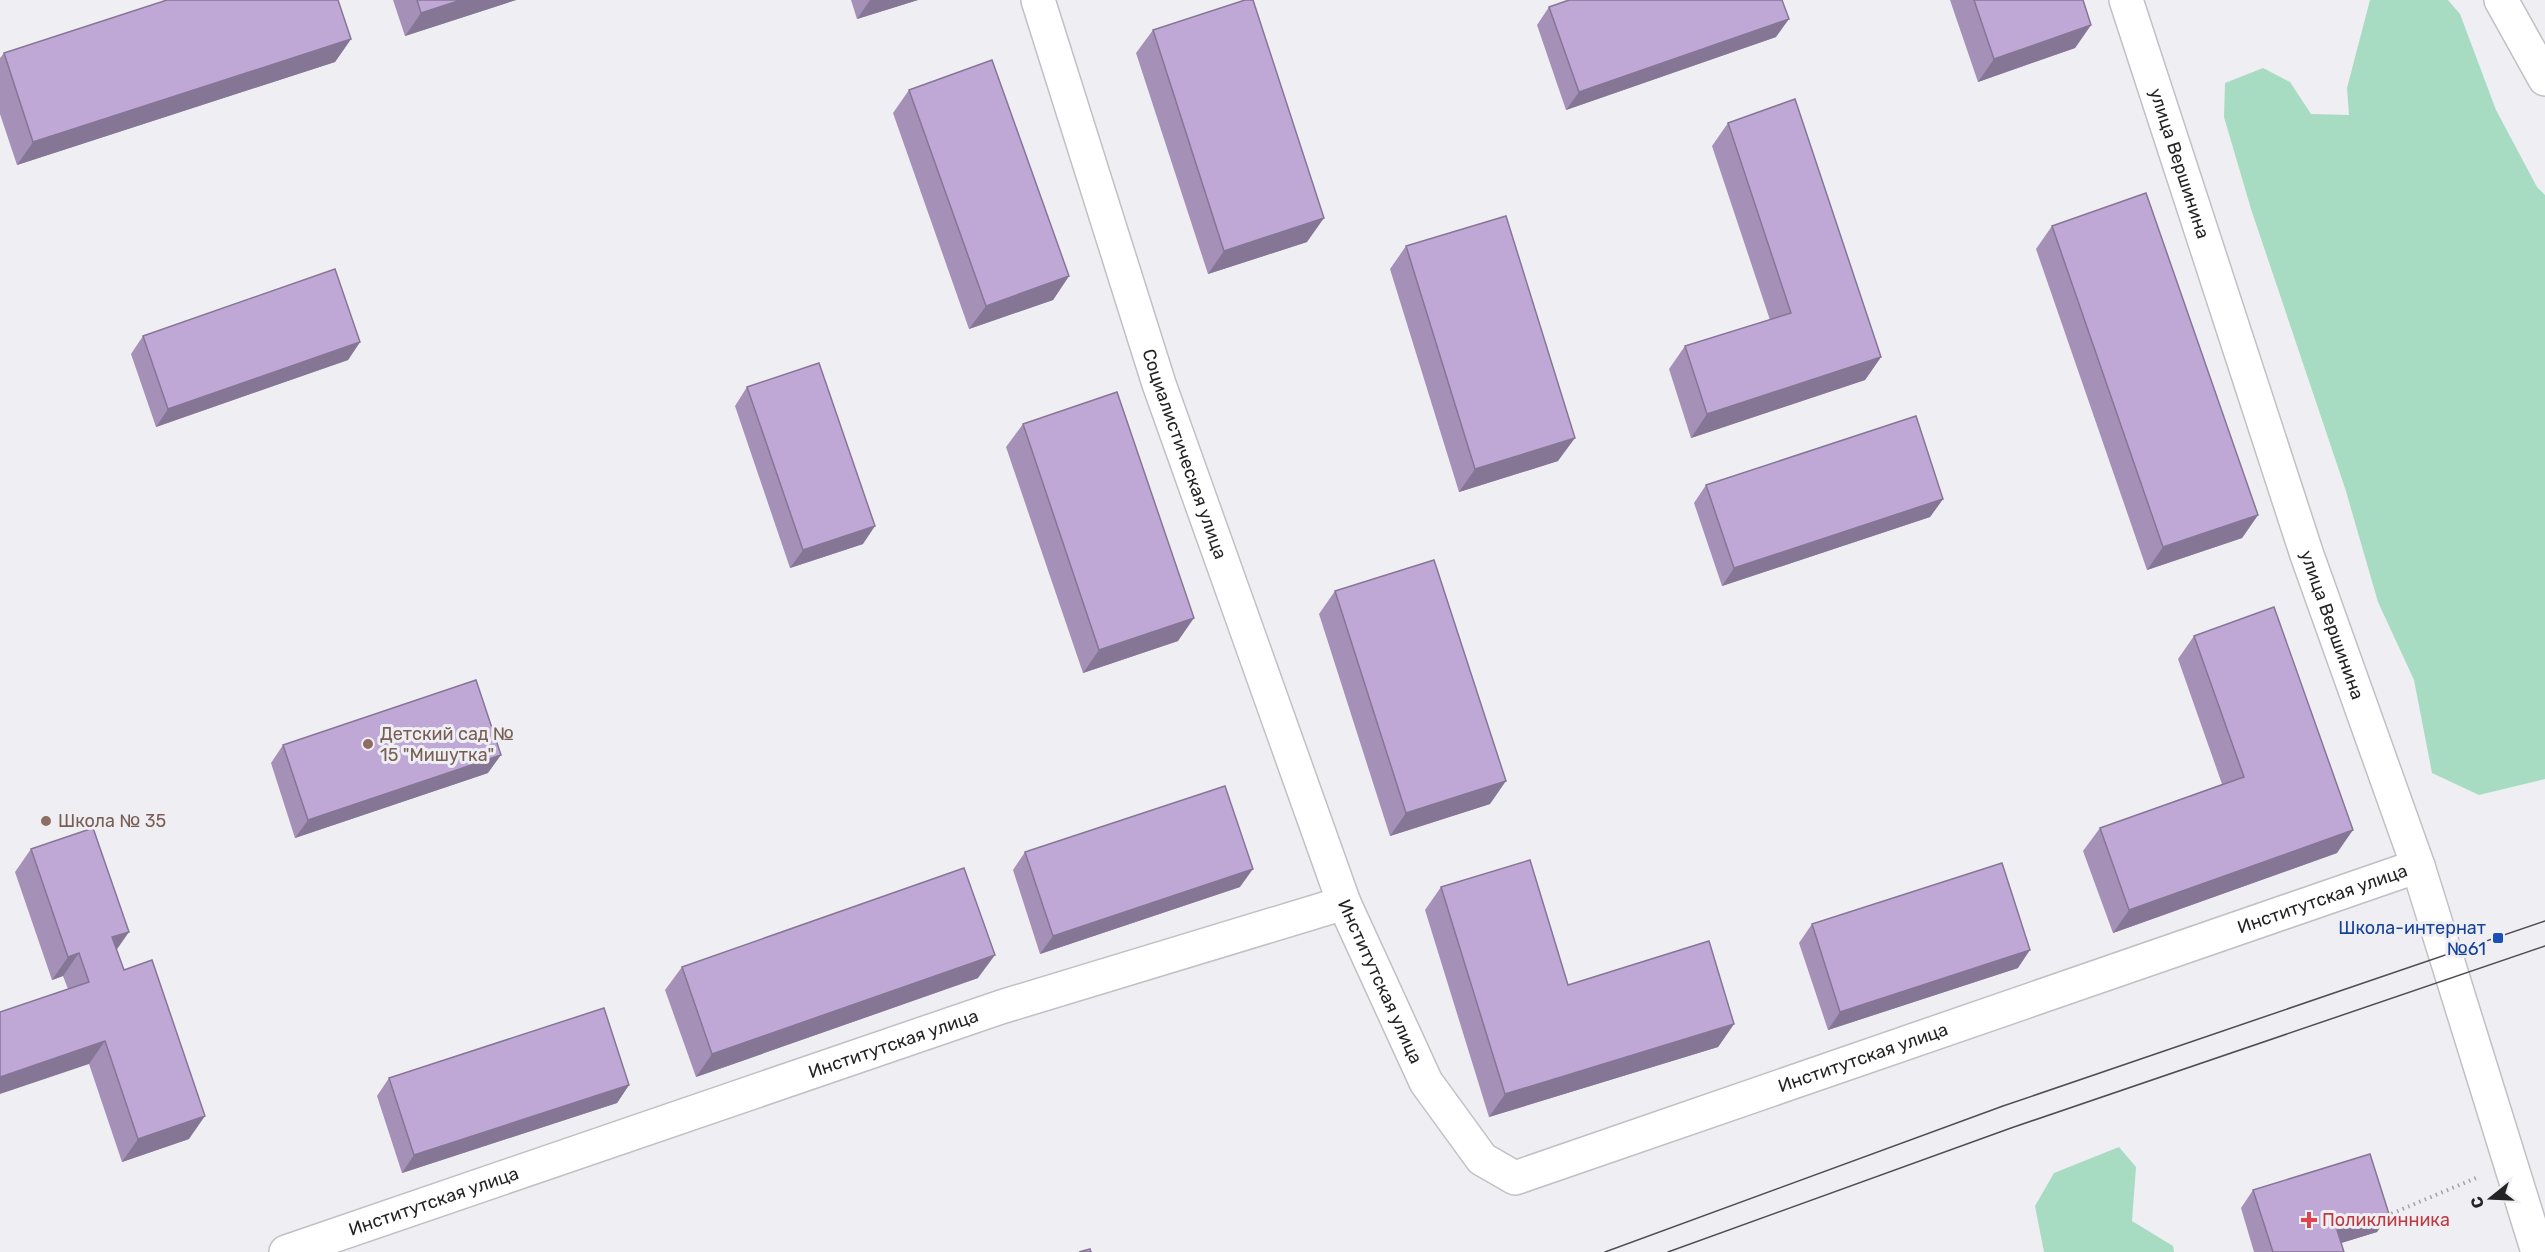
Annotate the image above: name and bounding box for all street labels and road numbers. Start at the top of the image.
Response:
street label: улица Вершинина [2145,85,2214,242]
street label: Социалистическая улица [1138,346,1232,562]
street label: улица Вершинина [2295,547,2369,703]
street label: Институтская улица [2235,860,2410,939]
street label: Институтская улица [1333,896,1427,1067]
street label: Институтская улица [805,1005,981,1083]
street label: Институтская улица [1775,1018,1951,1097]
street label: Институтская улица [346,1162,521,1241]

